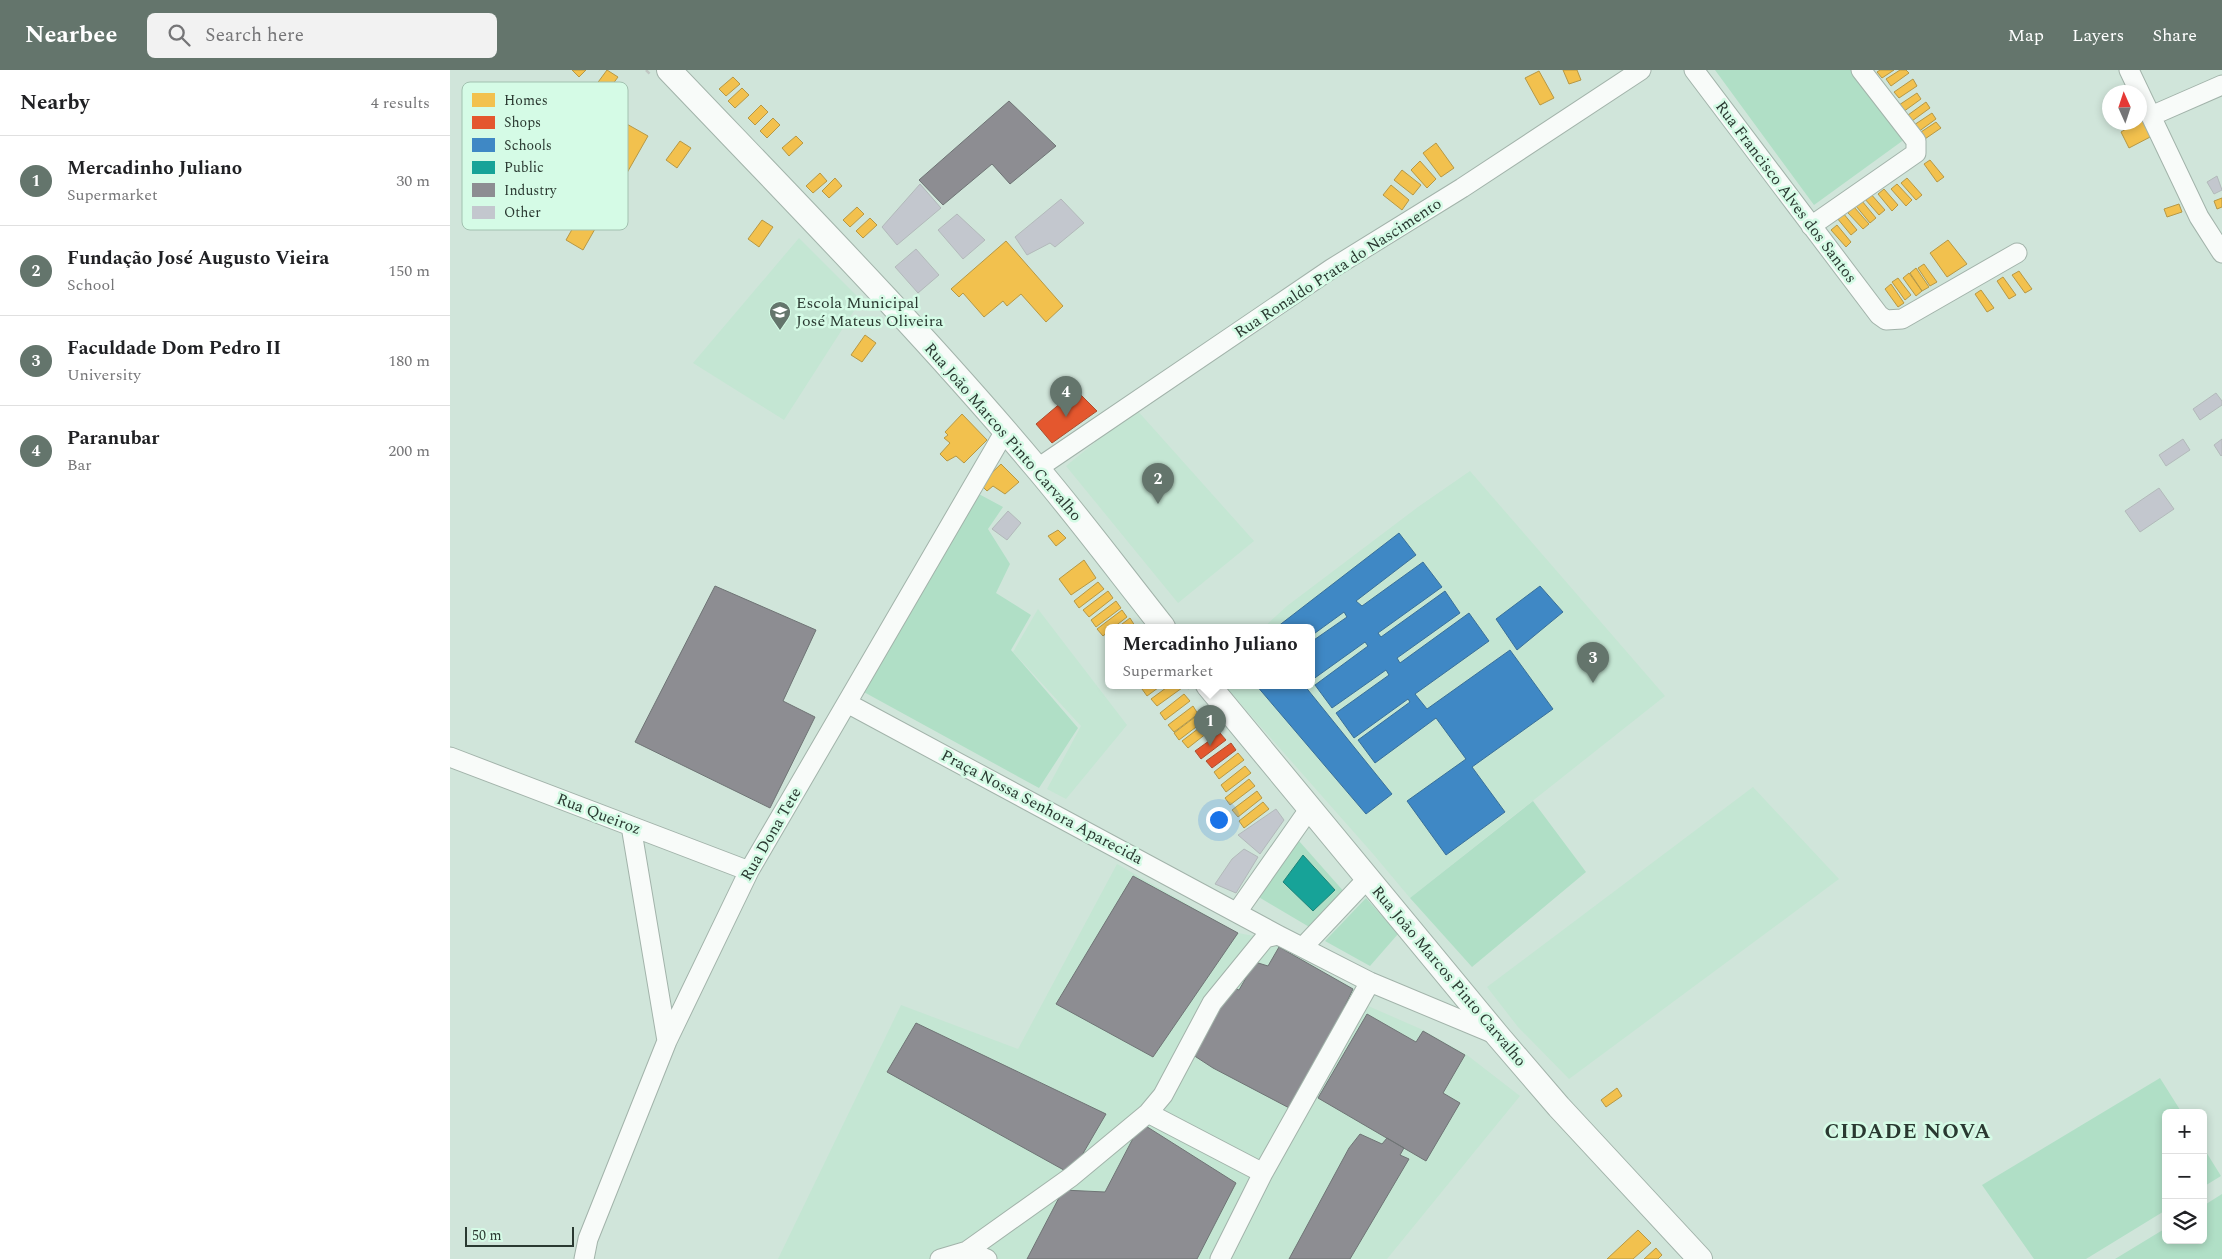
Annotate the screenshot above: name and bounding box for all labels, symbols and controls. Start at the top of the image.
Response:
search box [147,13,497,58]
text: Nearbee [25,17,117,53]
icon: search [165,21,193,49]
text: Search here [205,21,304,50]
text: Map [2008,22,2044,49]
text: Layers [2072,22,2124,49]
text: Share [2152,22,2197,49]
legend [462,82,628,230]
north arrow [2102,85,2147,130]
text: Nearby [20,87,90,119]
text: Homes [504,90,548,111]
text: 4 results [371,91,430,115]
street label: Rua Francisco Alves dos Santos [1709,96,1863,288]
text: Shops [504,112,541,133]
text: Schools [504,135,552,156]
text: Mercadinho Juliano [67,154,242,183]
text: Public [504,157,544,178]
text: 1 [32,169,40,193]
text: 30 m [396,169,430,193]
text: Industry [504,180,558,201]
text: Supermarket [67,183,158,207]
street label: Rua Ronaldo Prata do Nascimento [1230,192,1446,344]
text: Other [504,202,541,223]
text: Fundação José Augusto Vieira [67,244,329,273]
text: 2 [32,259,40,283]
text: 150 m [388,259,430,283]
text: School [67,273,115,297]
place label: Escola Municipal José Mateus Oliveira [796,291,943,333]
school or university icon: Escola Municipal José Mateus Oliveira [768,300,792,331]
text: Faculdade Dom Pedro II [67,334,281,363]
street label: Rua João Marcos Pinto Carvalho [919,337,1087,527]
text: 3 [32,349,40,373]
text: 180 m [388,349,430,373]
text: University [67,363,141,387]
pin: 4 [1050,376,1082,417]
text: Paranubar [67,424,159,453]
text: 4 [32,439,40,463]
text: 200 m [388,439,430,463]
text: Bar [67,453,92,477]
pin: 2 [1142,463,1174,504]
popup [1105,624,1315,689]
text: Mercadinho Juliano [1122,630,1298,659]
pin: 3 [1577,642,1609,683]
text: Supermarket [1122,659,1213,683]
pin: 1 [1194,705,1226,746]
street label: Praça Nossa Senhora Aparecida [937,743,1147,871]
street label: Rua Dona Tete [734,783,808,885]
street label: Rua Queiroz [553,787,645,841]
your location [1206,807,1232,833]
street label: Rua João Marcos Pinto Carvalho [1366,880,1532,1072]
map controls [2162,1109,2207,1244]
button: + [2162,1109,2207,1154]
district label: CIDADE NOVA [1824,1116,1992,1148]
button: − [2162,1154,2207,1199]
button: layers [2162,1199,2207,1244]
scale bar [465,1224,574,1247]
text: 50 m [472,1225,502,1246]

